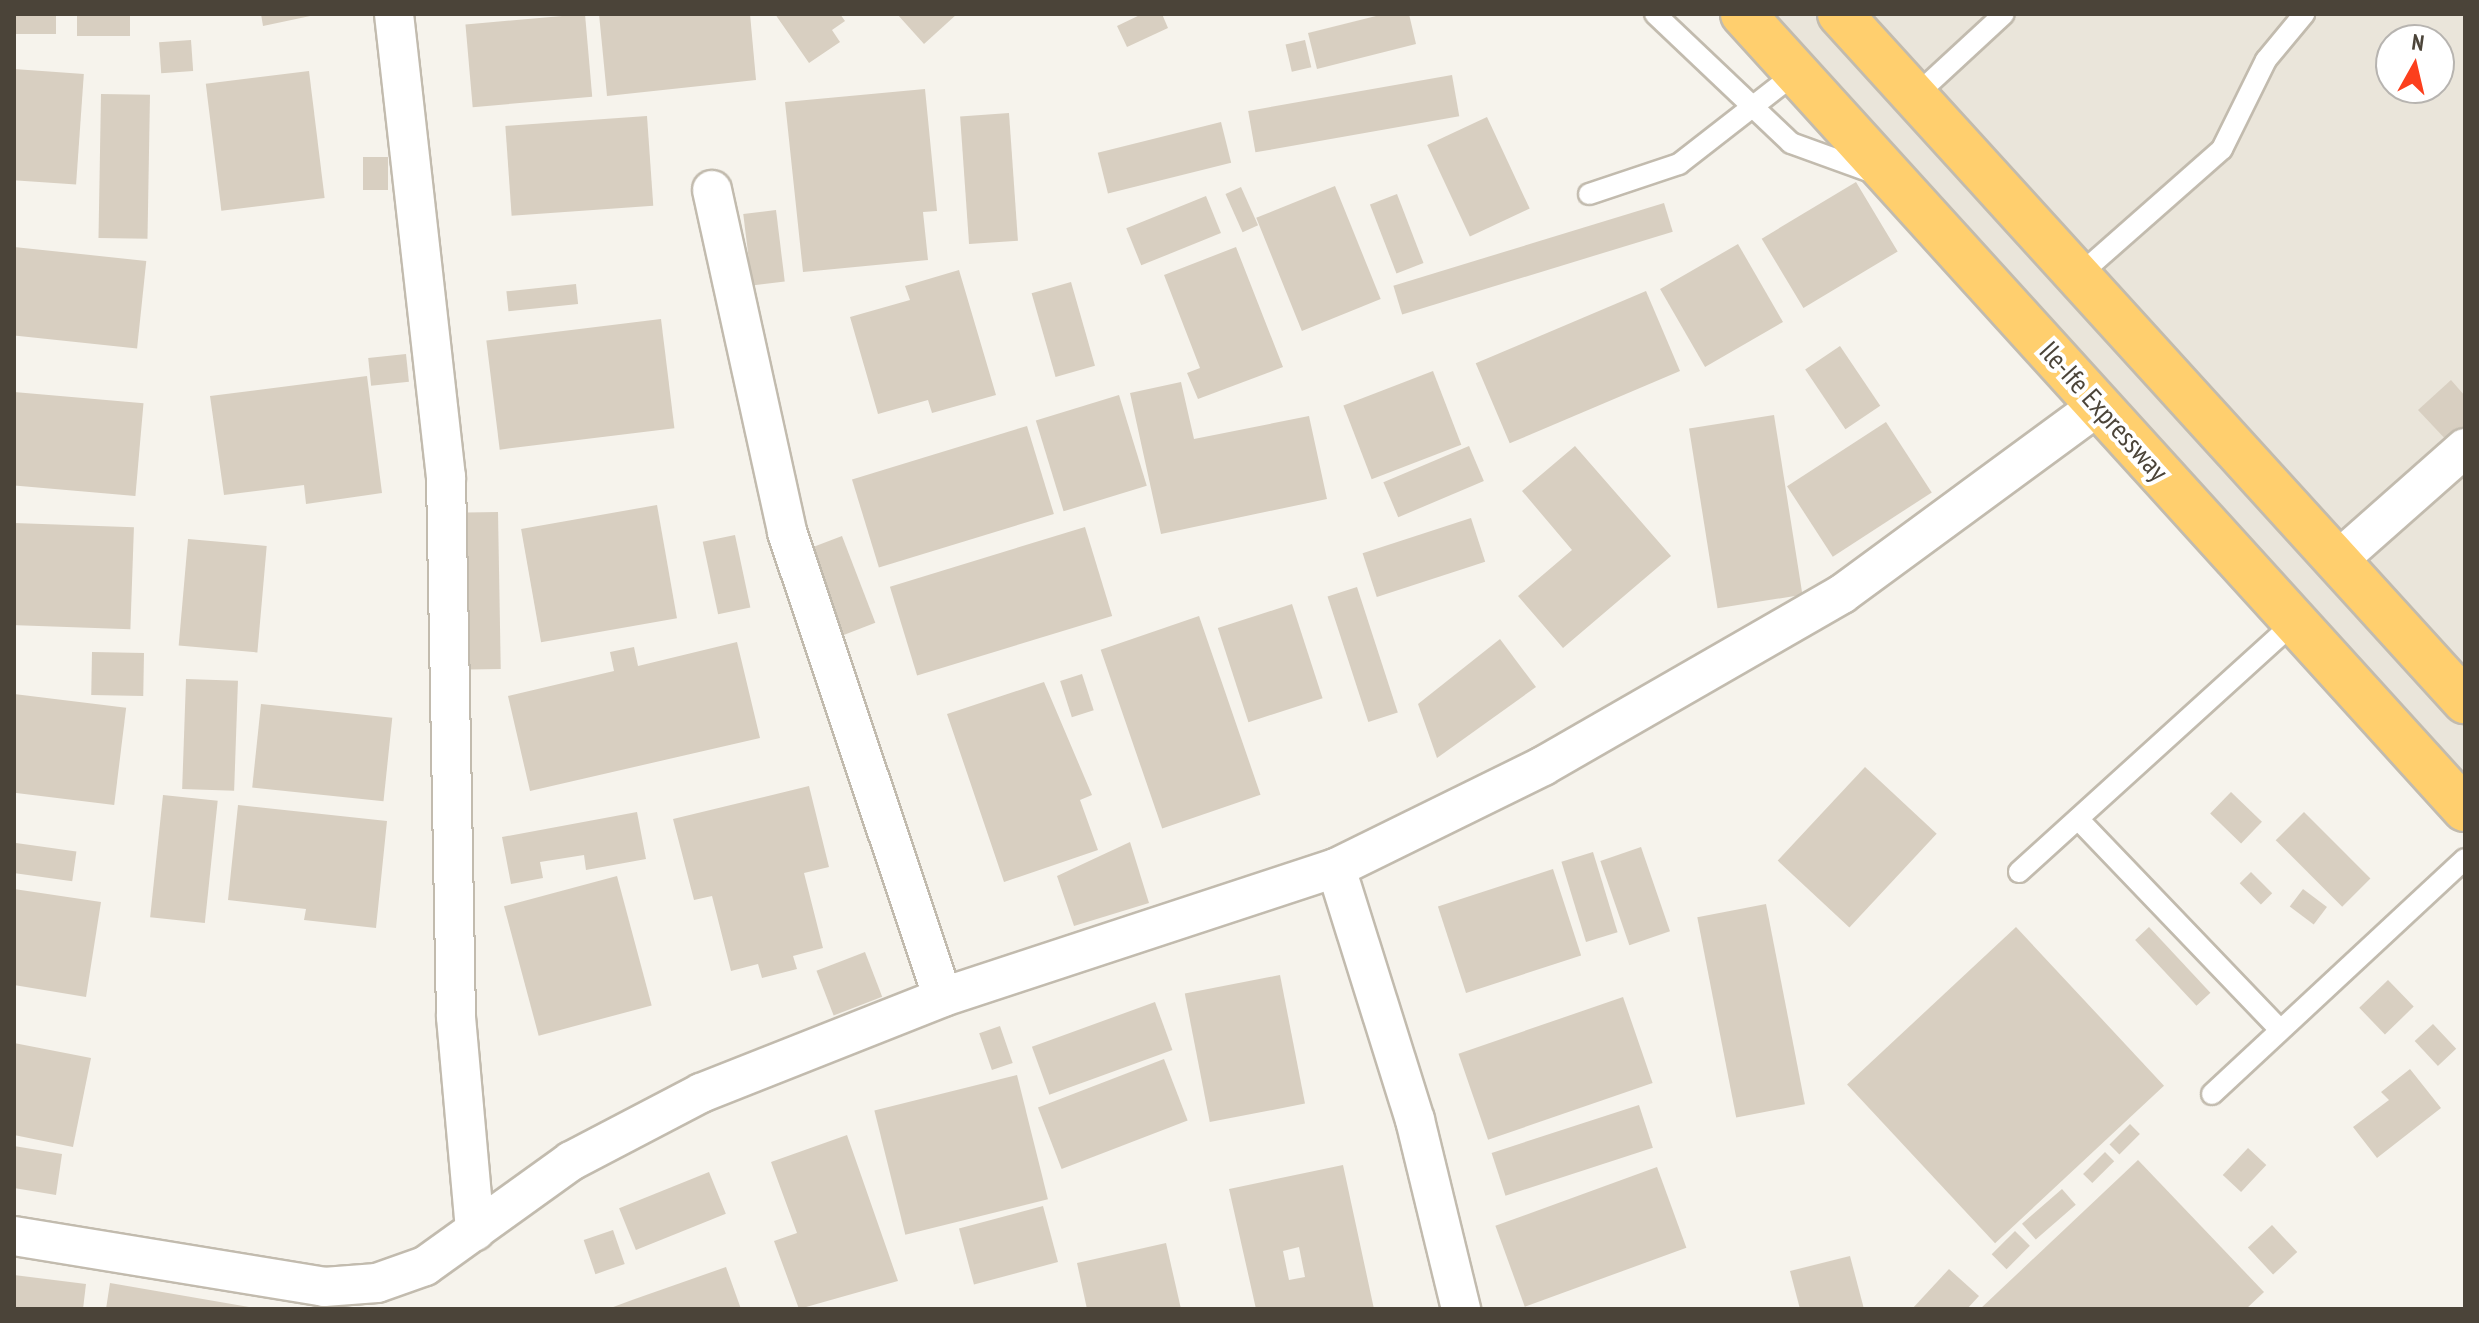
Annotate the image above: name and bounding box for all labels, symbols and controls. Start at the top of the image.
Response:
north arrow [2375,24,2455,104]
text: N [2410,28,2426,57]
street label: Ile-Ife Expressway [2033,334,2175,488]

